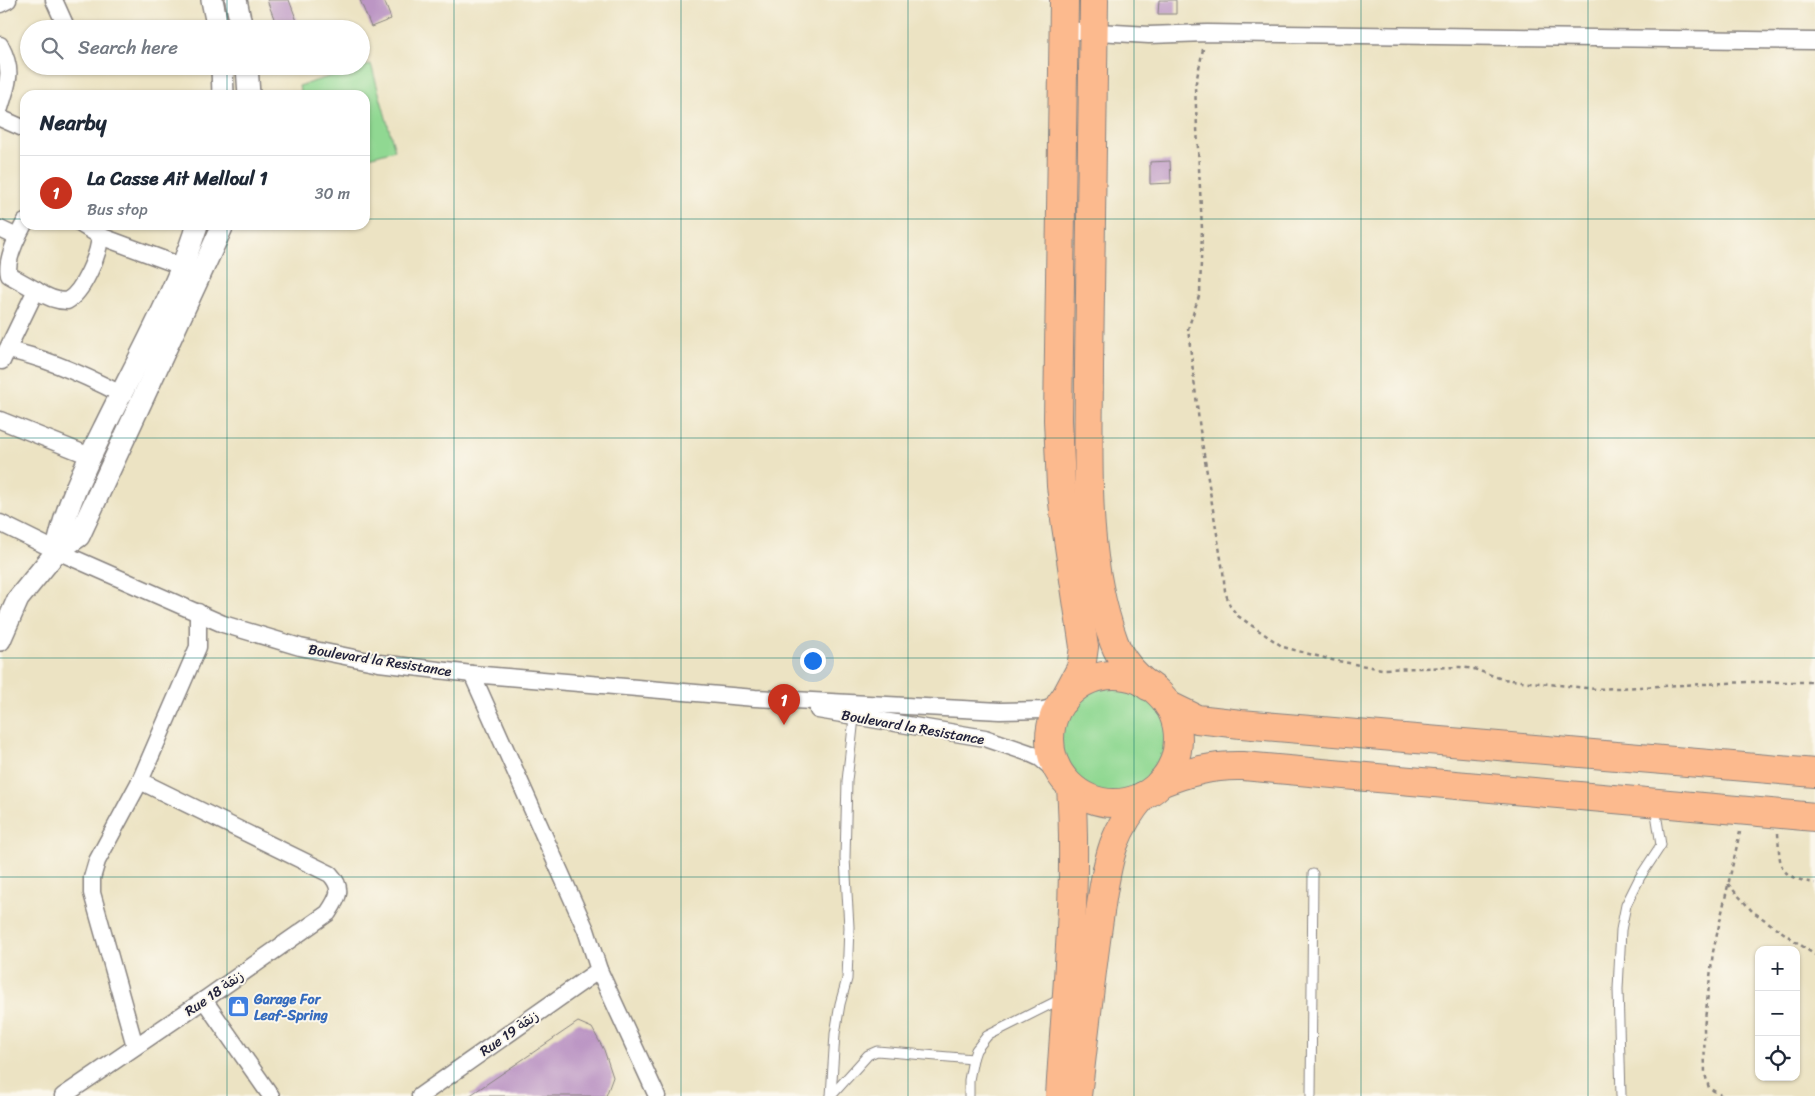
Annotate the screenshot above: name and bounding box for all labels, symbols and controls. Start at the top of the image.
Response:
search box [20,20,370,75]
text: Search here [78,31,178,64]
icon: search [38,34,66,62]
text: Nearby [40,104,106,142]
text: La Casse Ait Melloul 1 [87,162,268,195]
text: 1 [53,179,59,208]
text: 30 m [315,179,350,208]
text: Bus stop [87,195,148,224]
street label: Boulevard la Resistance [306,637,454,684]
your location [800,648,826,674]
pin: 1 [768,684,800,725]
street label: Boulevard la Resistance [839,703,987,752]
map controls [1755,946,1800,1081]
button: + [1755,946,1800,991]
street label: Rue 18 زنقة [179,964,249,1023]
place label: Garage For Leaf-Spring [253,987,329,1028]
button: − [1755,991,1800,1036]
shop icon: Garage For Leaf-Spring [226,995,250,1019]
street label: Rue 19 زنقة [474,1004,544,1063]
button: locate [1755,1036,1800,1081]

